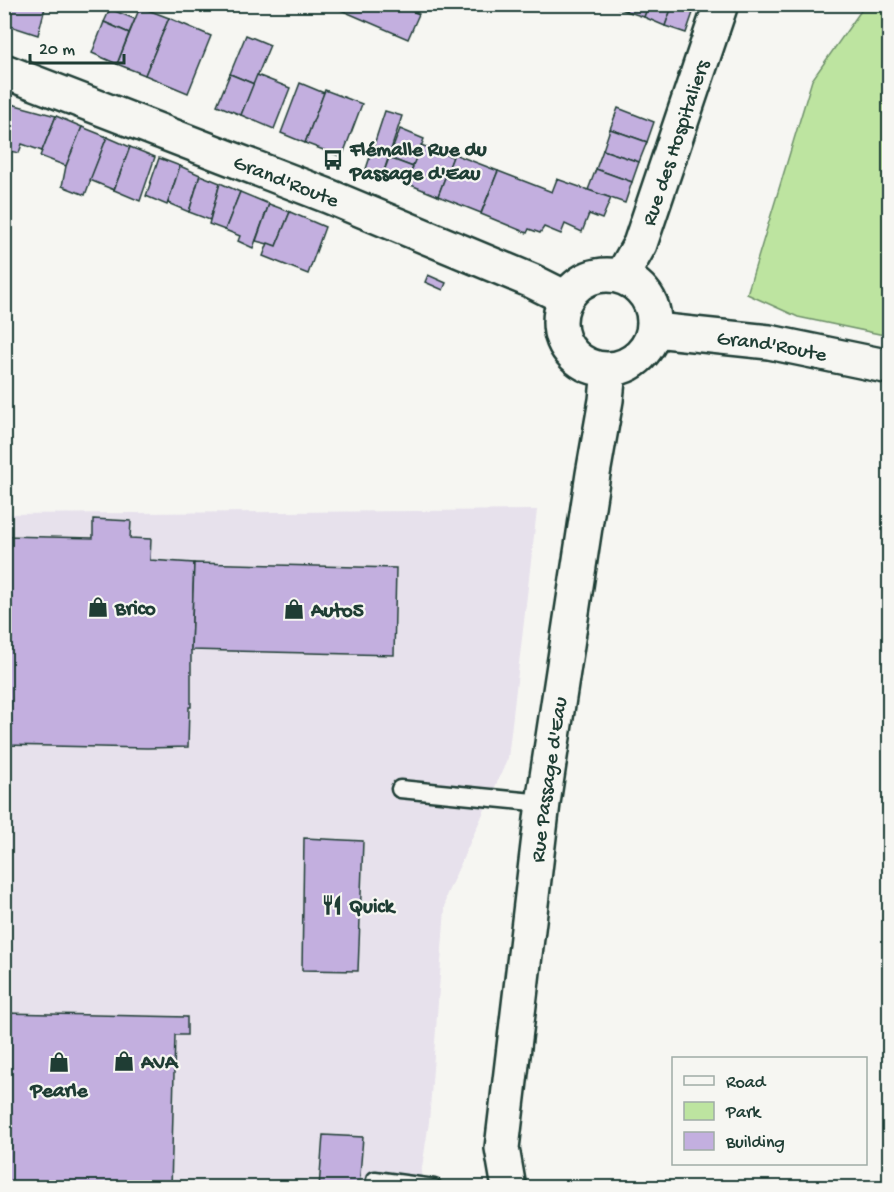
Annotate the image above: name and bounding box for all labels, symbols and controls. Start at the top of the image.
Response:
scale bar [30,27,124,65]
text: 20 m [39,40,75,61]
street label: Rue des Hospitaliers [638,56,718,230]
place label: Flémalle Rue du Passage d'Eau [349,139,487,188]
bus stop icon: Flémalle Rue du Passage d'Eau [321,148,345,172]
street label: Grand'Route [229,152,343,216]
street label: Grand'Route [715,328,830,370]
shop icon: Brico [86,595,110,619]
shop icon: Auto5 [282,597,306,621]
place label: Brico [114,598,156,623]
place label: Auto5 [310,600,364,625]
street label: Rue Passage d'Eau [527,695,575,864]
restaurant icon: Quick [320,893,344,917]
place label: Quick [349,896,397,921]
shop icon: AVA [112,1049,136,1073]
shop icon: Pearle [47,1050,71,1074]
place label: AVA [140,1052,179,1077]
legend [672,1057,867,1165]
text: Road [726,1073,767,1094]
place label: Pearle [30,1080,89,1105]
text: Park [725,1103,762,1124]
text: Building [725,1133,785,1154]

